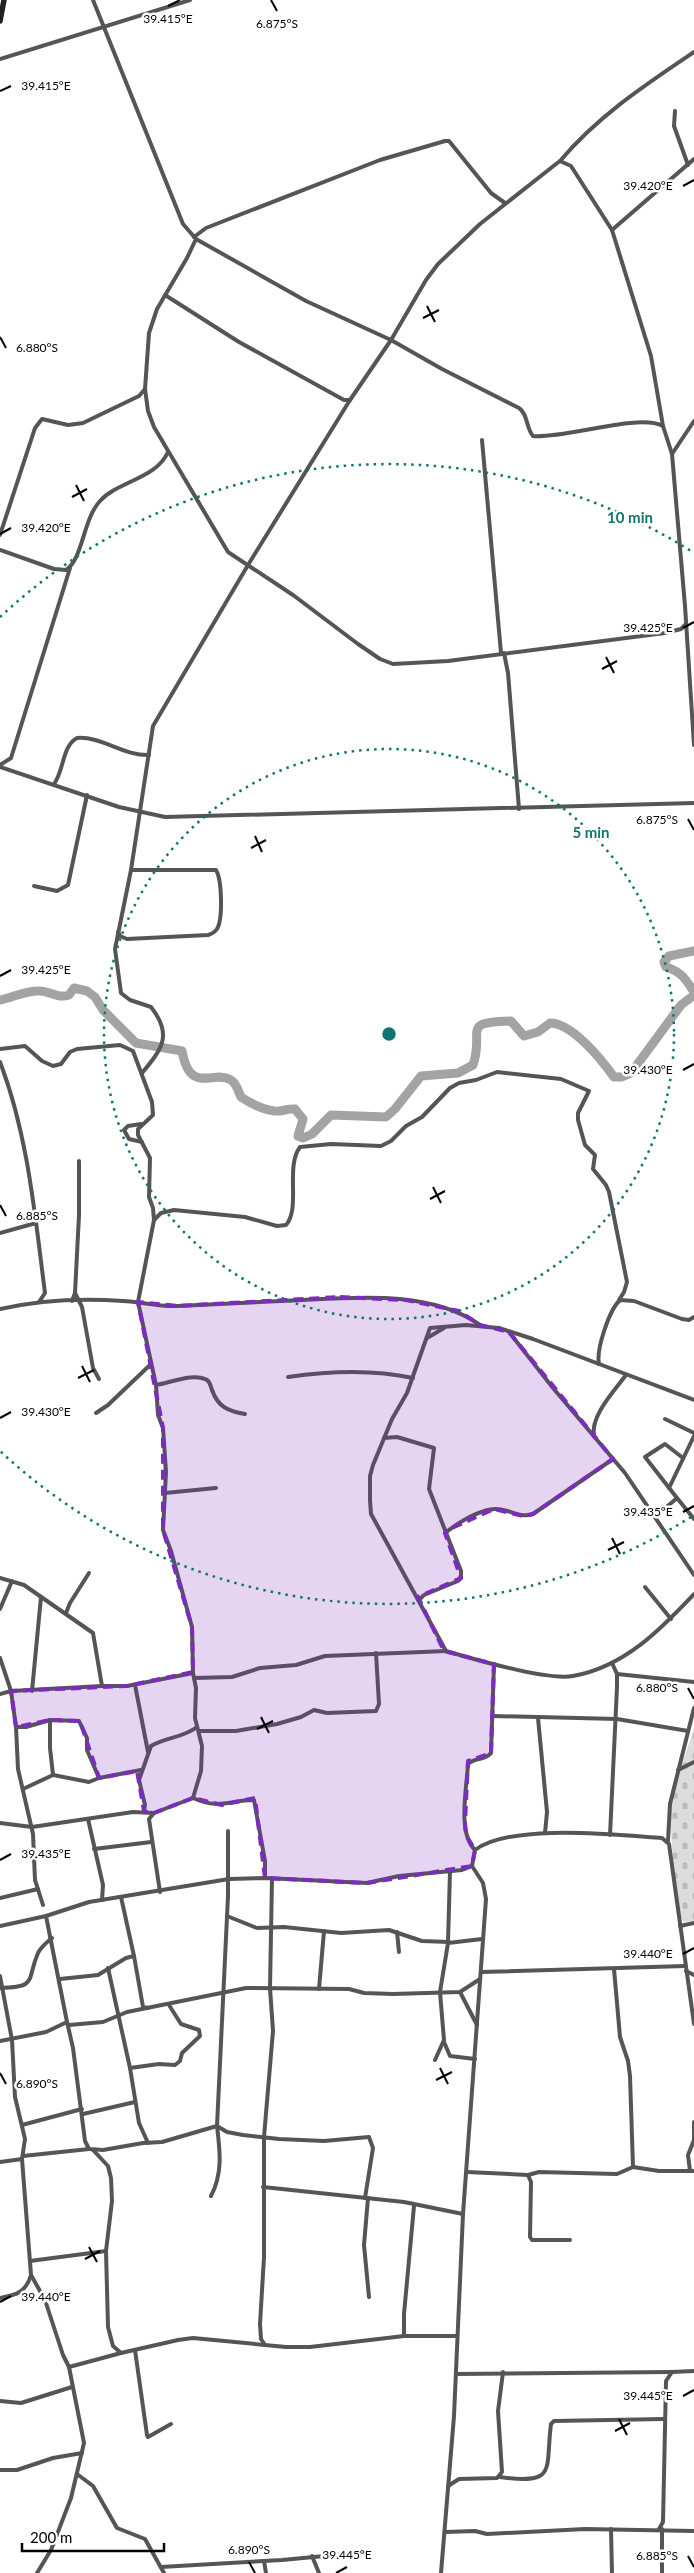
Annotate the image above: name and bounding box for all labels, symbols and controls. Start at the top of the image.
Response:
text: 39.415°E [143,11,193,26]
text: 6.875°S [256,16,298,31]
text: 39.415°E [21,78,71,93]
text: 39.420°E [623,178,673,193]
text: 6.880°S [16,340,58,355]
text: 10 min [607,508,653,526]
text: 39.420°E [21,520,71,535]
text: 39.425°E [623,620,673,635]
text: 6.875°S [636,812,678,827]
text: 5 min [572,823,610,841]
text: 39.425°E [21,962,71,977]
centre of rings [380,1025,398,1043]
text: 39.430°E [623,1062,673,1077]
text: 6.885°S [16,1208,58,1223]
text: 39.430°E [21,1404,71,1419]
text: 39.435°E [623,1504,673,1519]
text: 6.880°S [636,1680,678,1695]
text: 39.435°E [21,1846,71,1861]
text: 39.440°E [623,1946,673,1961]
text: 6.890°S [16,2076,58,2091]
text: 39.440°E [21,2289,71,2304]
text: 39.445°E [623,2388,673,2403]
scale bar [22,2520,165,2552]
text: 200 m [30,2528,72,2546]
text: 6.890°S [228,2542,270,2557]
text: 39.445°E [322,2547,372,2562]
text: 6.885°S [636,2548,678,2563]

